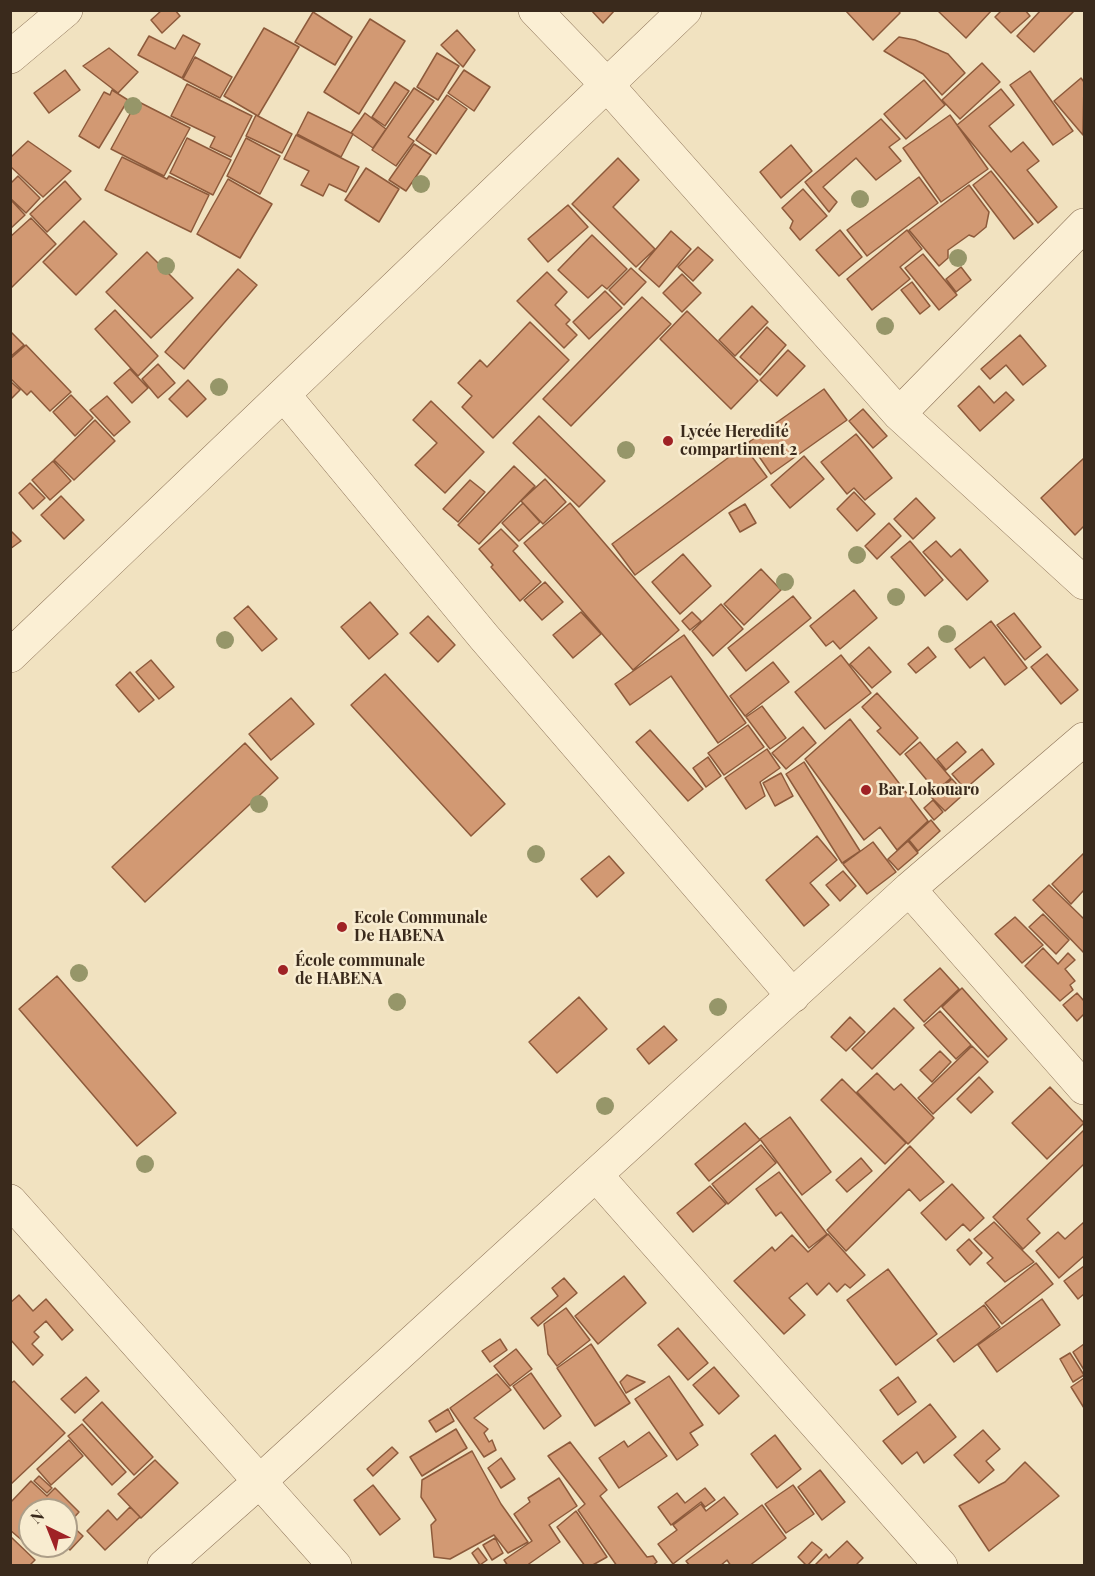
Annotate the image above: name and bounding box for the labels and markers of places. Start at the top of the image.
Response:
place label: Lycée Heredité compartiment 2 [680,422,797,460]
marker: Lycée Heredité compartiment 2 [661,434,675,448]
place label: Bar Lokouaro [878,780,979,800]
marker: Bar Lokouaro [859,783,873,797]
place label: Ecole Communale De HABENA [354,908,487,946]
marker: Ecole Communale De HABENA [335,920,349,934]
place label: École communale de HABENA [295,951,425,989]
marker: École communale de HABENA [276,963,290,977]

